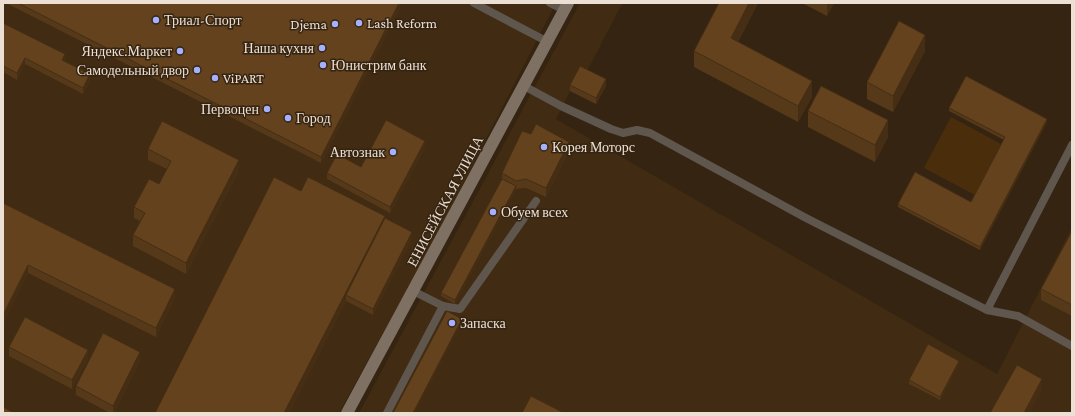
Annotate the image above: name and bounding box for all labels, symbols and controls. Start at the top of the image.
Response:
place label: Триал-Спорт [164,12,242,28]
marker: Триал-Спорт [151,15,161,25]
place label: Lash Reform [367,15,437,31]
place label: Djema [290,16,328,33]
marker: Lash Reform [354,18,364,28]
marker: Djema [330,19,340,29]
place label: Наша кухня [244,40,315,56]
place label: Яндекс.Маркет [82,43,172,59]
marker: Наша кухня [317,43,327,53]
marker: Яндекс.Маркет [175,46,185,56]
place label: Юнистрим банк [331,57,427,73]
marker: Юнистрим банк [318,60,328,70]
place label: Самодельный двор [77,62,189,78]
marker: Самодельный двор [192,65,202,75]
place label: ViPART [223,70,264,86]
marker: ViPART [210,73,220,83]
place label: Первоцен [201,101,259,117]
marker: Первоцен [262,104,272,114]
place label: Город [296,110,331,126]
marker: Город [283,113,293,123]
street label: ЕНИСЕЙСКАЯ УЛИЦА [404,132,487,269]
place label: Корея Моторс [552,139,635,155]
marker: Корея Моторс [539,142,549,152]
place label: Автознак [330,144,385,160]
marker: Автознак [388,147,398,157]
place label: Обуем всех [501,204,568,220]
marker: Обуем всех [488,207,498,217]
place label: Запаска [460,315,507,331]
marker: Запаска [447,318,457,328]

